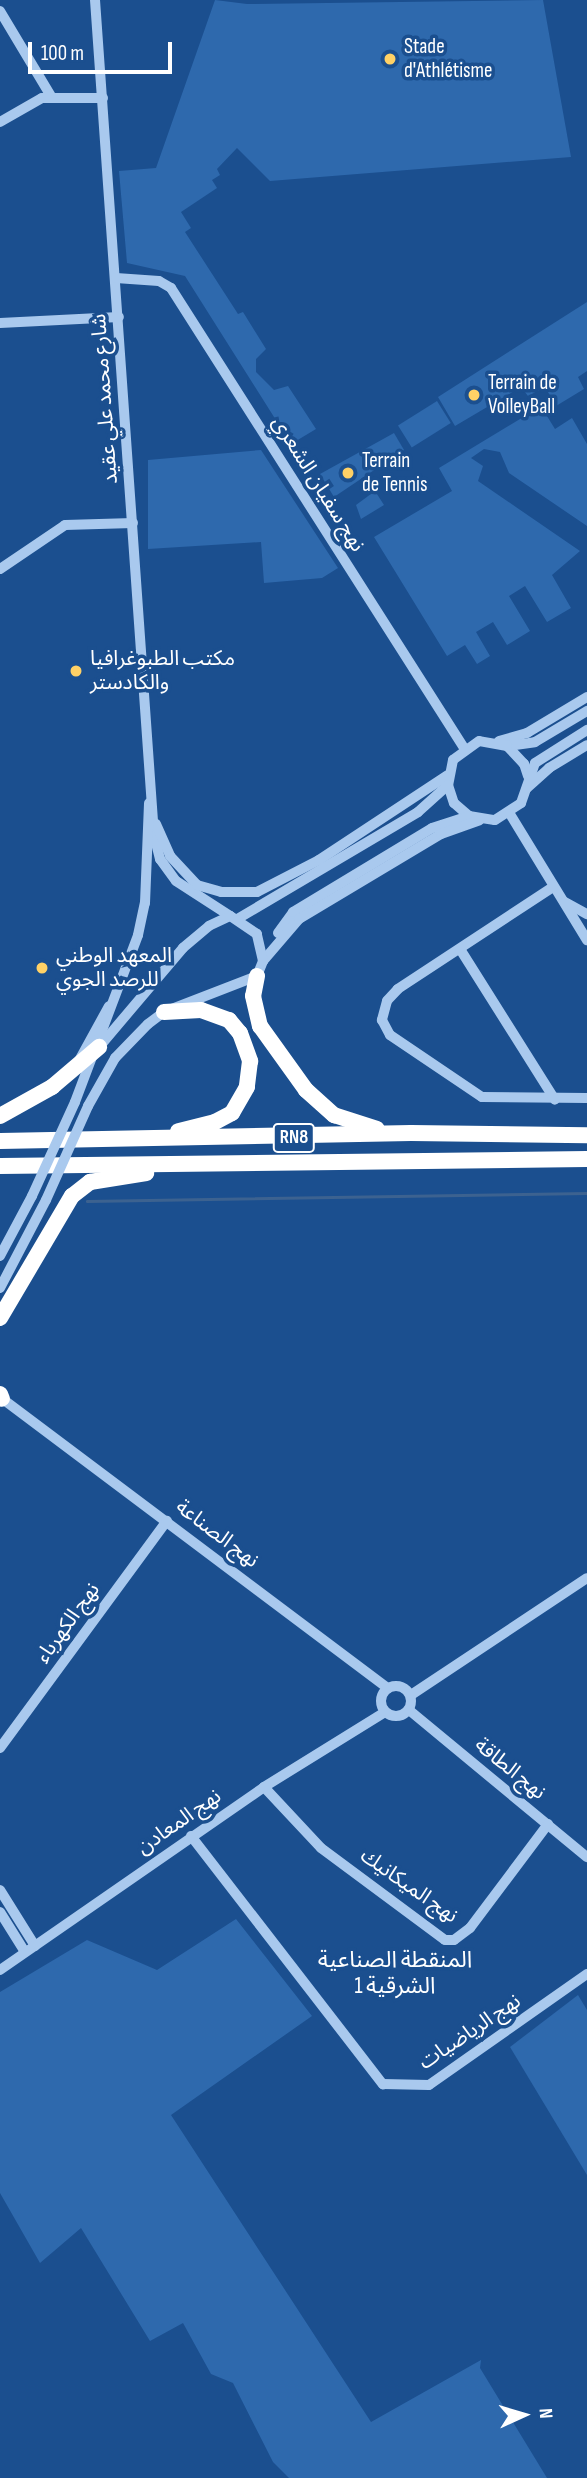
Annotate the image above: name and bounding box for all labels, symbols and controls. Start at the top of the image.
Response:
scale bar [32,28,175,72]
place label: Stade d'Athlétisme [404,34,493,84]
text: 100 m [41,41,84,66]
marker: Stade d'Athlétisme [382,51,398,67]
street label: شارع محمد علي عقيد [86,313,124,485]
place label: Terrain de VolleyBall [488,370,557,420]
marker: Terrain de VolleyBall [466,387,482,403]
street label: نهج سفيان الشعري [266,411,370,557]
place label: Terrain de Tennis [362,448,428,498]
marker: Terrain de Tennis [340,465,356,481]
place label: مكتب الطبوغرافيا والكادستر [90,646,235,696]
marker: مكتب الطبوغرافيا والكادستر [68,663,84,679]
place label: المعهد الوطني للرصد الجوي [56,943,172,993]
marker: المعهد الوطني للرصد الجوي [34,960,50,976]
road number: RN8 [271,1122,317,1154]
street label: نهج الصناعة [170,1495,264,1573]
street label: نهج الكهرباء [30,1578,106,1668]
street label: نهج الطاقة [469,1733,551,1805]
street label: نهج المعادن [132,1784,226,1860]
street label: نهج الميكانيك [355,1843,463,1929]
district label: المنقطة الصناعية الشرقية 1 [318,1946,472,2000]
street label: نهج الرياضيات [414,1989,526,2075]
north arrow [489,2380,559,2450]
text: N [534,2408,557,2419]

